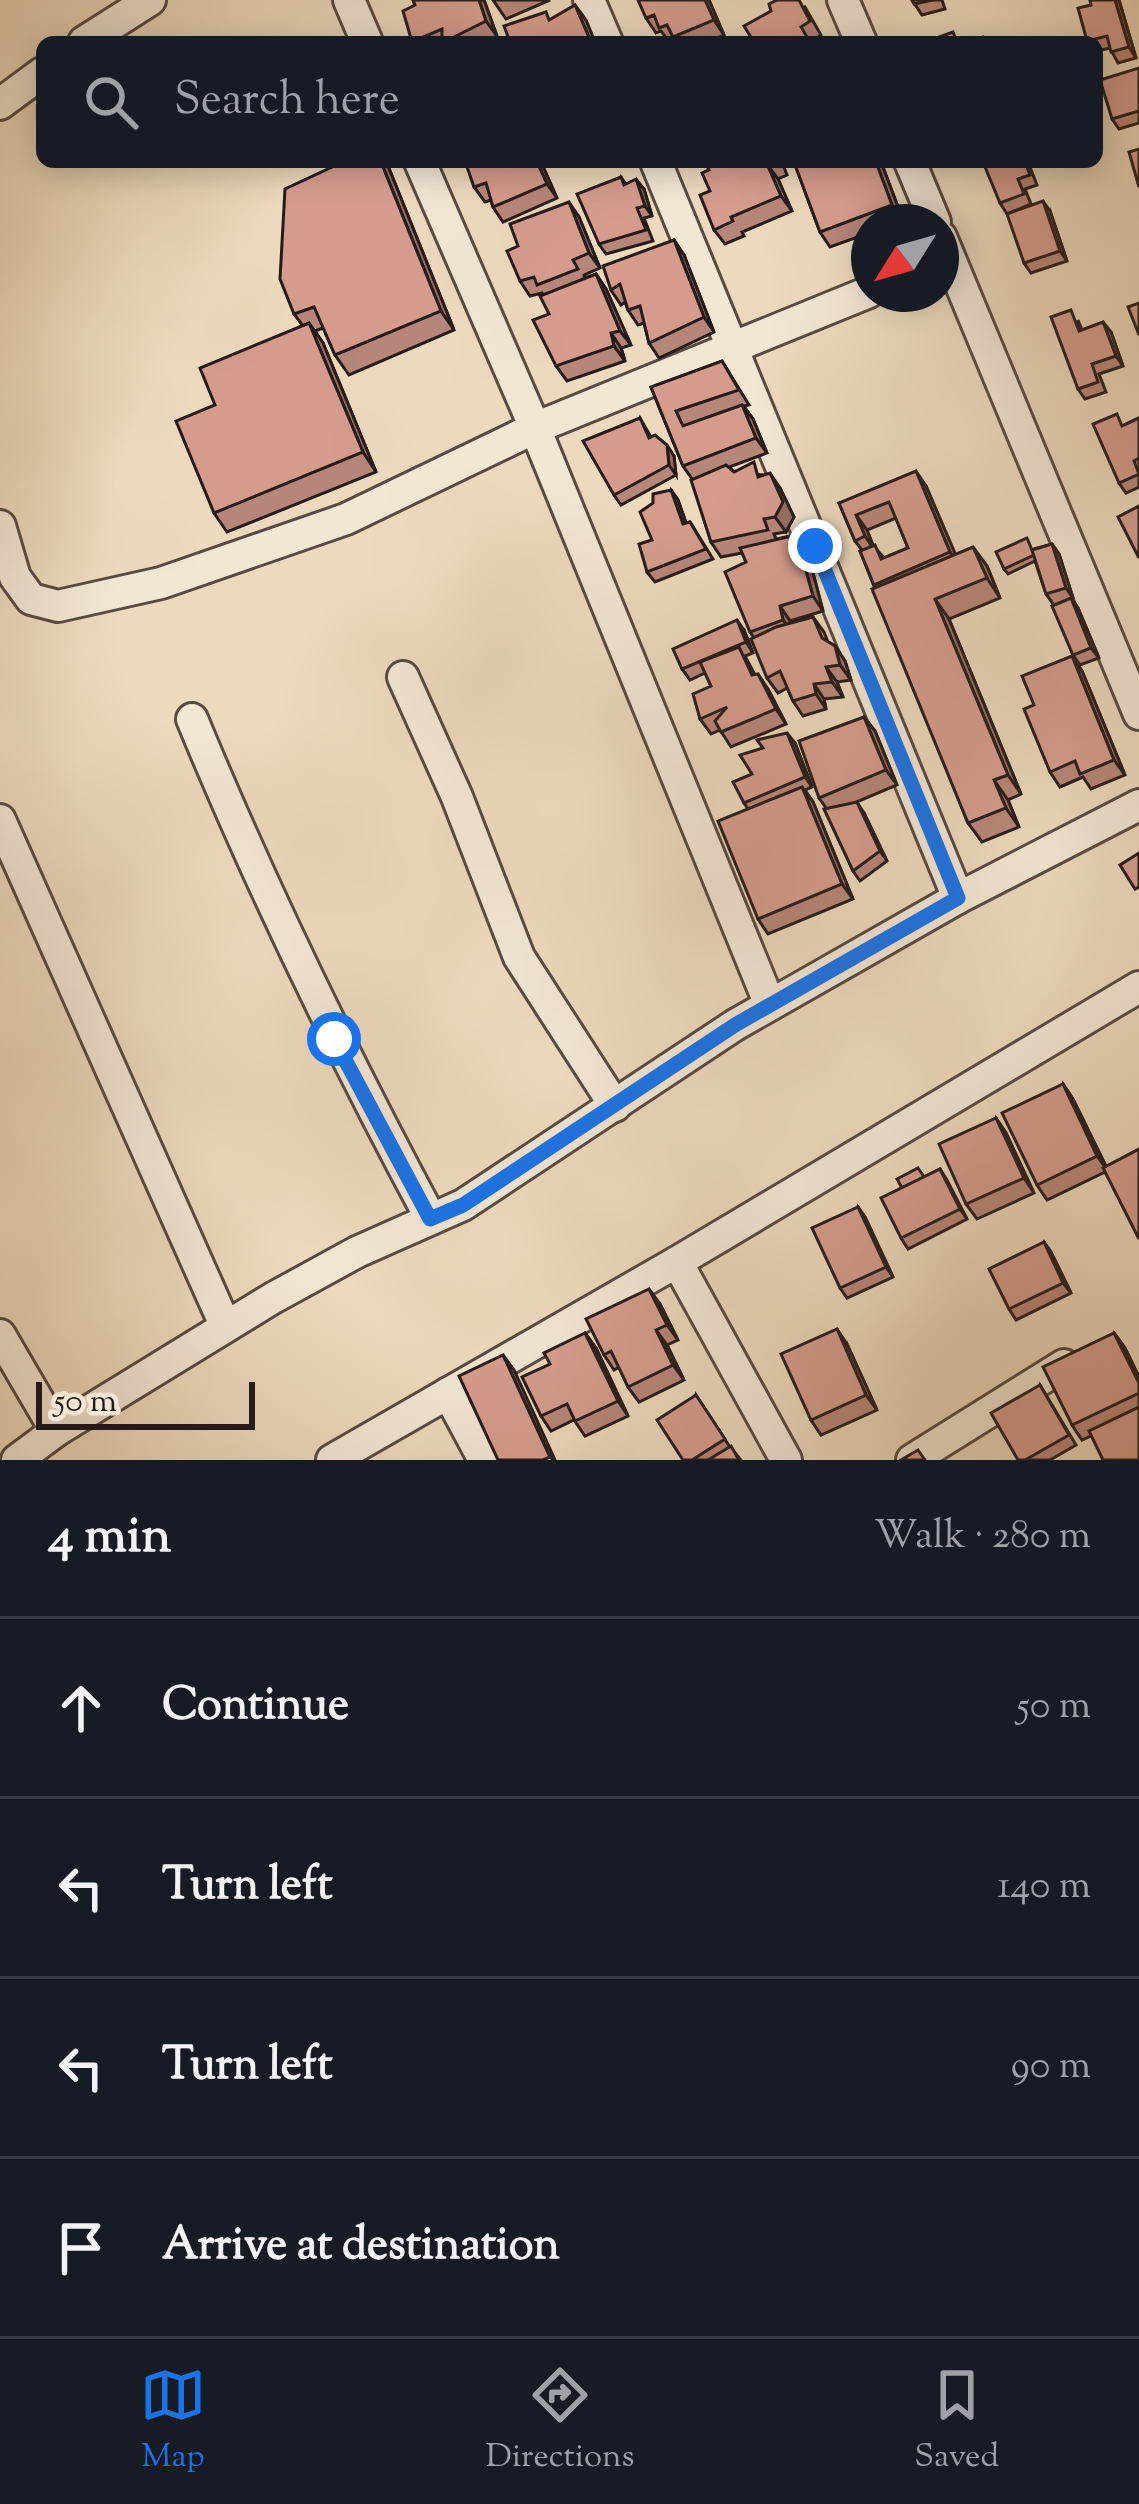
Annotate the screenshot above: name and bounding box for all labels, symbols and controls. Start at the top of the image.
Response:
search box [36,36,1103,168]
icon: search [78,69,144,135]
text: Search here [174,70,400,135]
north arrow [851,204,959,312]
route end [788,519,842,573]
route start [307,1012,361,1066]
scale bar [36,1376,255,1429]
text: 50 m [54,1379,117,1427]
text: 4 min [48,1502,171,1575]
text: Walk · 280 m [874,1510,1091,1566]
icon: ahead [48,1675,114,1741]
text: Continue [162,1675,349,1740]
text: 50 m [1016,1680,1091,1736]
icon: left [48,1855,114,1921]
text: Turn left [162,1855,333,1920]
text: 140 m [997,1860,1091,1916]
icon: left [48,2035,114,2101]
text: Turn left [162,2035,333,2100]
text: 90 m [1011,2040,1091,2096]
icon: arrive [48,2215,114,2281]
text: Arrive at destination [162,2215,560,2280]
tab: Map [140,2362,206,2482]
tab: Directions [486,2362,635,2482]
tab: Saved [914,2362,999,2482]

